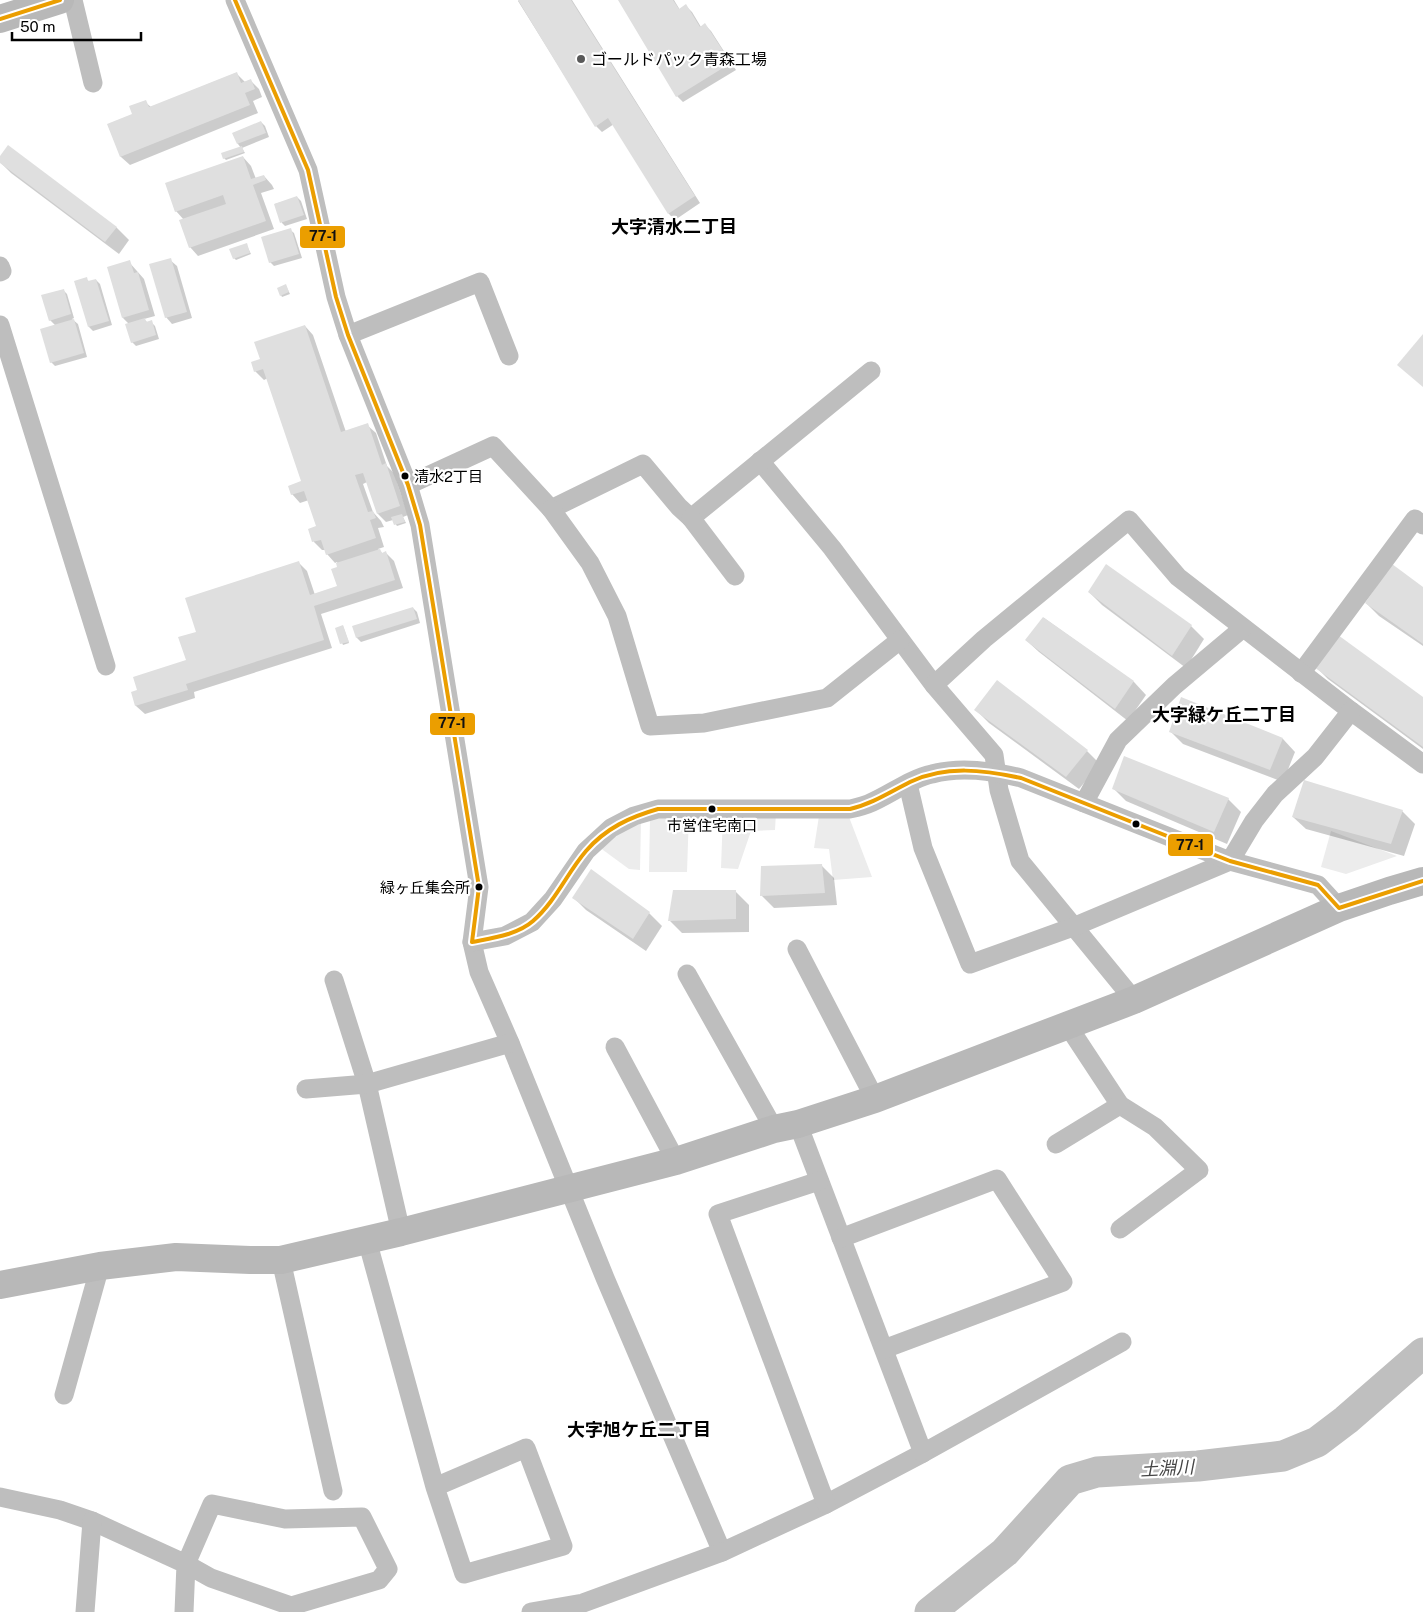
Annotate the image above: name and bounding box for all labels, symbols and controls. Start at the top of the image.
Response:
scale bar [12,10,141,42]
text: 50 m [20,18,55,35]
place label: ゴールドパック青森工場 [591,50,767,69]
marker: ゴールドパック青森工場 [575,53,587,65]
district label: 大字清水二丁目 [611,216,737,237]
line badge: 77-1 [299,225,346,249]
text: 77-1 [309,228,337,244]
place label: 清水2丁目 [414,468,483,485]
marker: 清水2丁目 [400,471,410,481]
district label: 大字緑ケ丘二丁目 [1152,704,1296,725]
line badge: 77-1 [429,712,476,736]
text: 77-1 [438,715,466,731]
marker: 市営住宅南口 [707,804,717,814]
place label: 市営住宅南口 [667,817,757,834]
unlabelled marker [1131,819,1141,829]
line badge: 77-1 [1167,833,1214,857]
text: 77-1 [1176,837,1204,853]
place label: 緑ヶ丘集会所 [380,879,470,896]
marker: 緑ヶ丘集会所 [474,882,484,892]
district label: 大字旭ケ丘二丁目 [567,1419,711,1440]
water label: 土淵川 [1139,1456,1197,1480]

